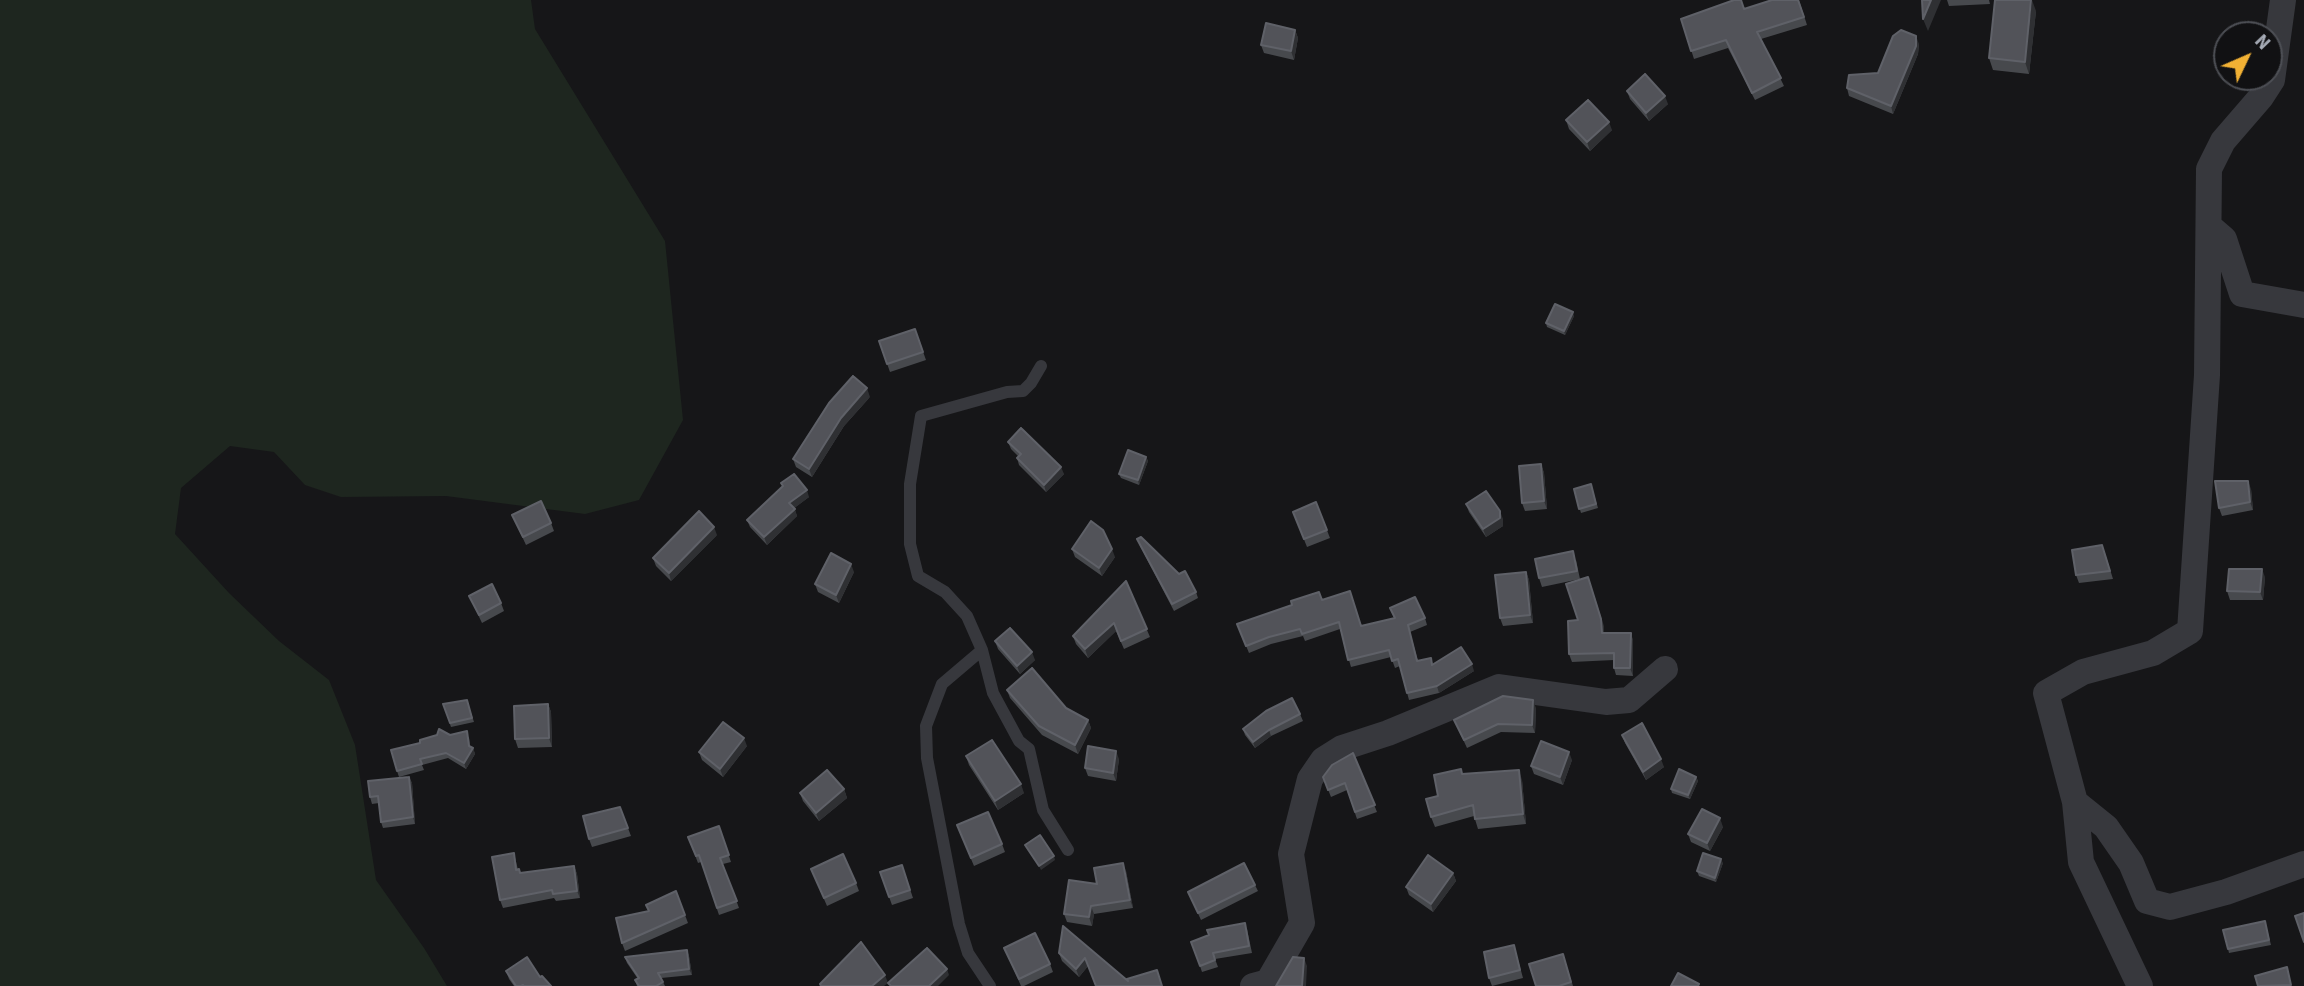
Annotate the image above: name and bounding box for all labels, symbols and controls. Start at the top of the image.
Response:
north arrow [2213,21,2283,91]
text: N [2248,29,2276,56]

